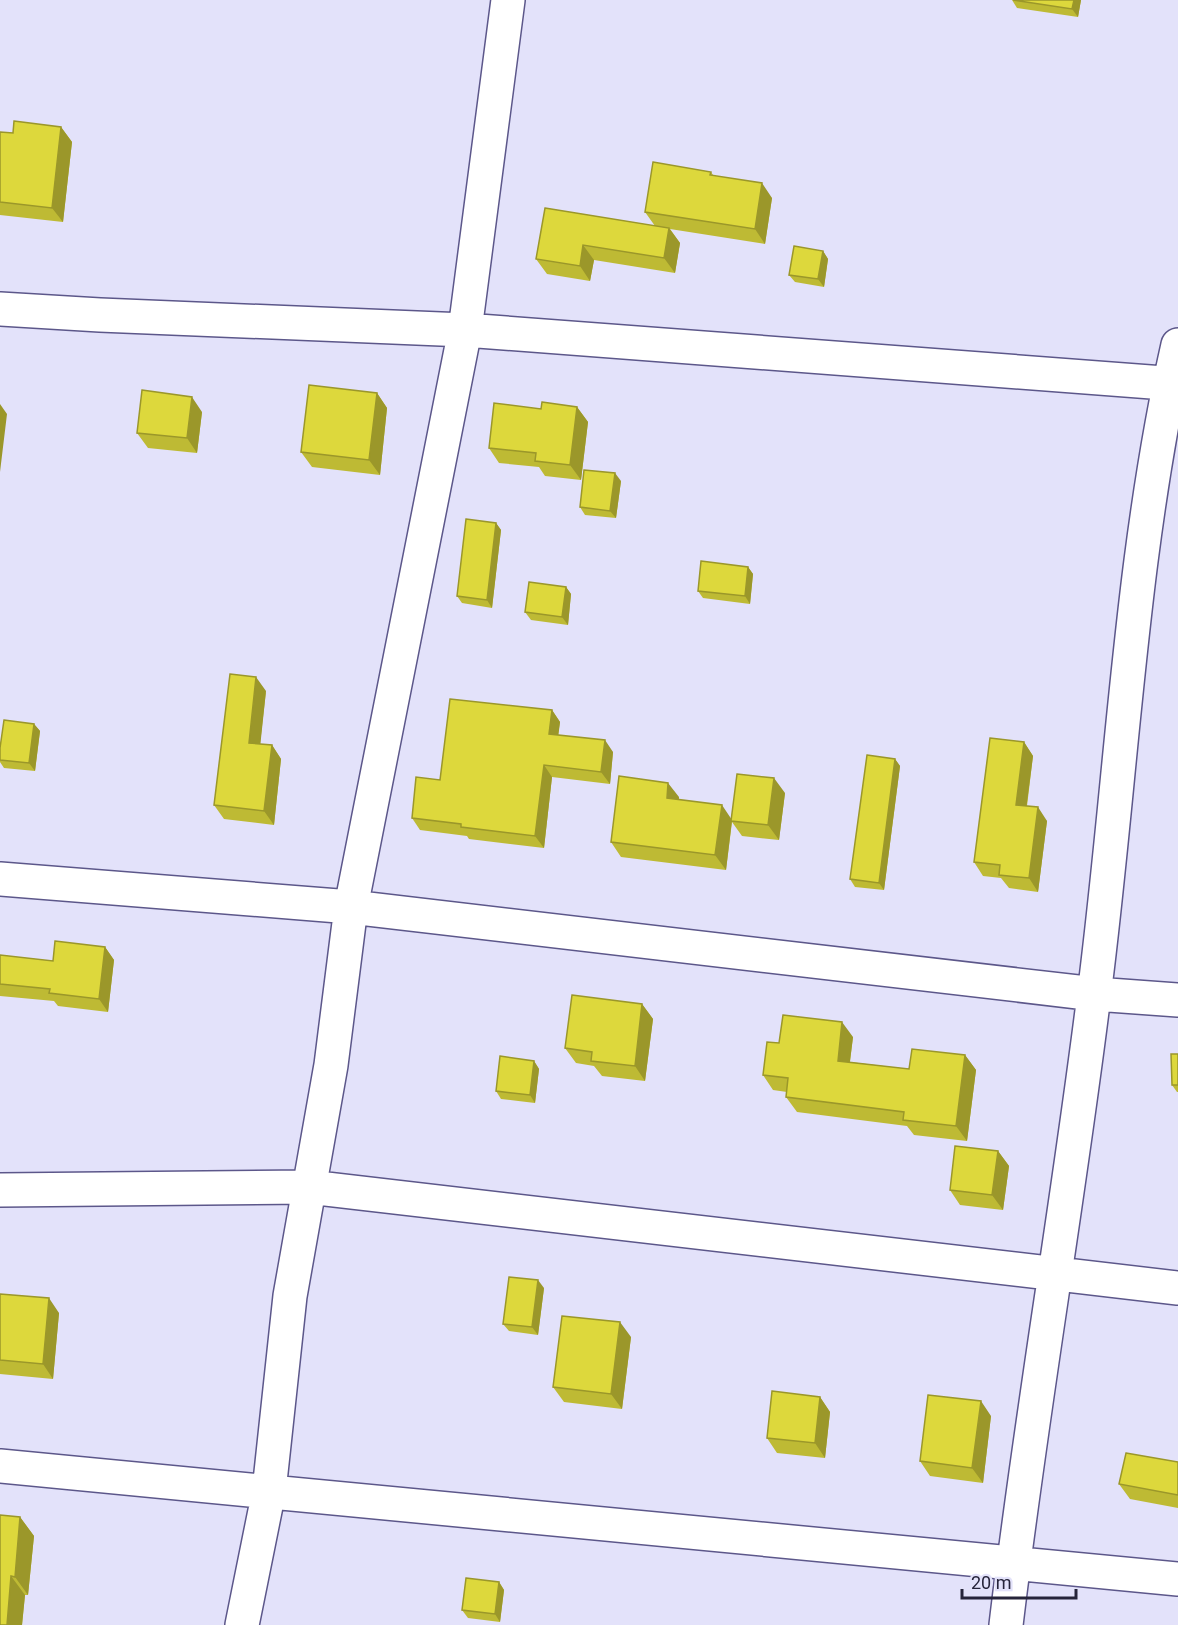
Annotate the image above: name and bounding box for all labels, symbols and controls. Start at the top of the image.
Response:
scale bar [962,1562,1076,1600]
text: 20 m [971,1572,1011,1593]

